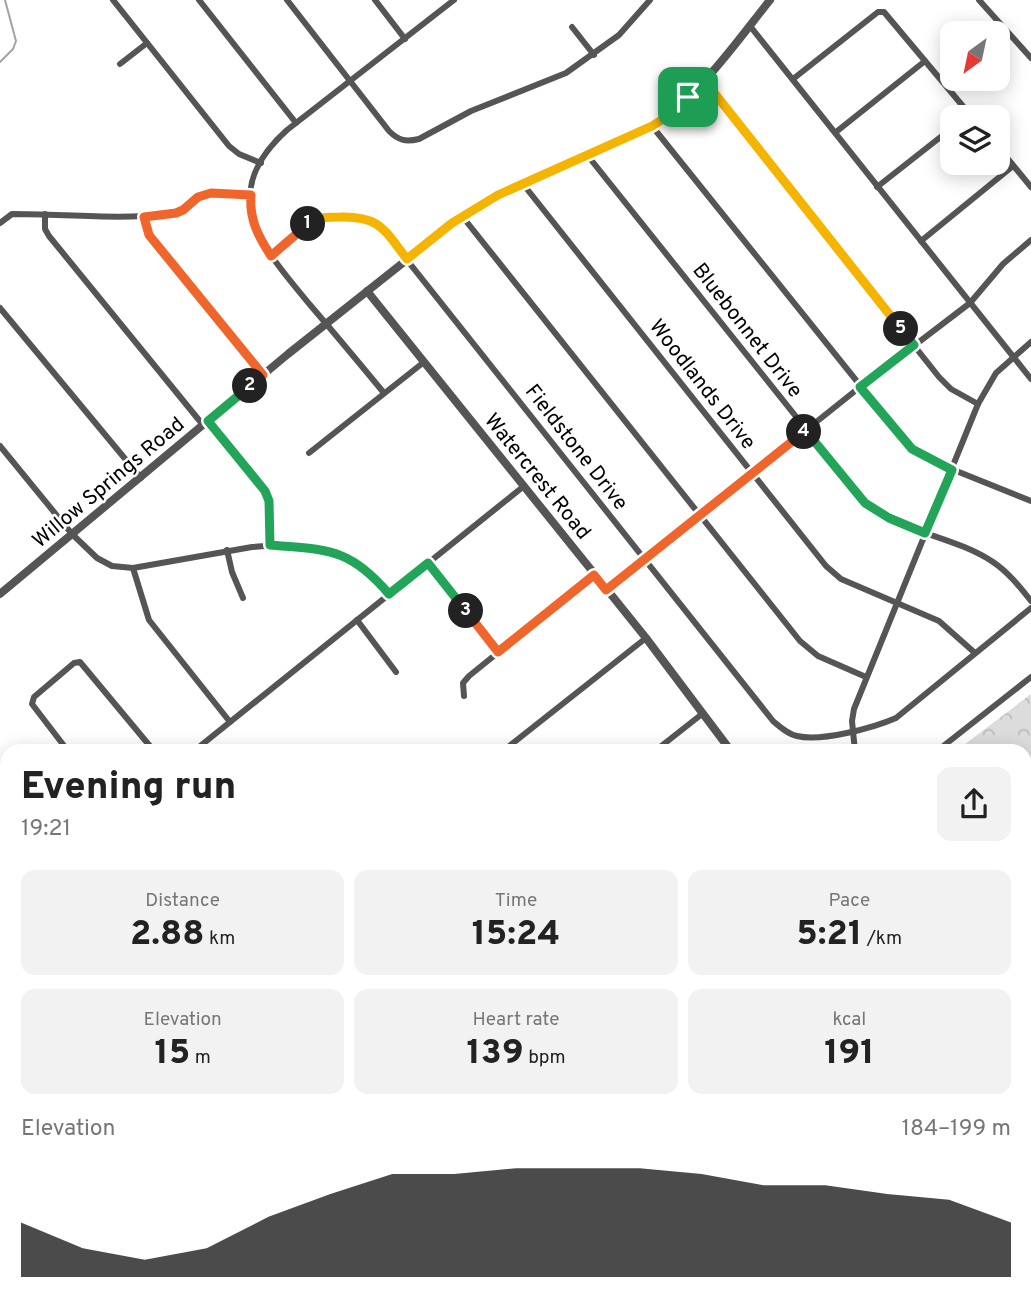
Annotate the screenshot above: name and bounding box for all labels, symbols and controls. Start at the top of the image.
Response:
north arrow [940,21,1010,91]
map controls [940,21,1010,175]
pin [658,67,718,127]
icon: arrive [669,78,707,116]
button: layers [940,105,1010,175]
pin: 1 [290,206,326,242]
text: 1 [304,211,311,235]
street label: Bluebonnet Drive [686,258,808,404]
pin: 5 [884,312,918,346]
street label: Woodlands Drive [642,314,761,456]
text: 5 [895,316,906,340]
pin: 2 [232,368,268,404]
text: 2 [244,373,255,397]
street label: Fieldstone Drive [518,379,634,516]
street label: Watercrest Road [478,408,596,546]
street label: Willow Springs Road [27,412,191,555]
pin: 4 [786,414,822,450]
text: 4 [797,419,810,443]
pin: 3 [448,594,484,628]
text: 3 [460,598,471,622]
text: Evening run [21,764,236,813]
button: share [937,767,1011,841]
text: 19:21 [21,815,71,844]
text: Distance [145,889,220,913]
text: Time [495,889,537,913]
text: Pace [828,889,870,913]
text: 2.88 [130,913,205,957]
text: 15:24 [472,913,560,957]
text: 5:21 [797,913,862,957]
text: km [205,927,235,951]
text: /km [862,927,902,951]
text: Elevation [144,1008,222,1032]
text: Heart rate [473,1008,559,1032]
text: kcal [832,1008,866,1032]
text: 15 [155,1032,190,1076]
text: 139 [467,1032,524,1076]
text: 191 [824,1032,875,1076]
text: m [190,1046,211,1070]
text: bpm [524,1046,565,1070]
text: Elevation [21,1115,116,1144]
text: 184–199 m [901,1115,1011,1144]

